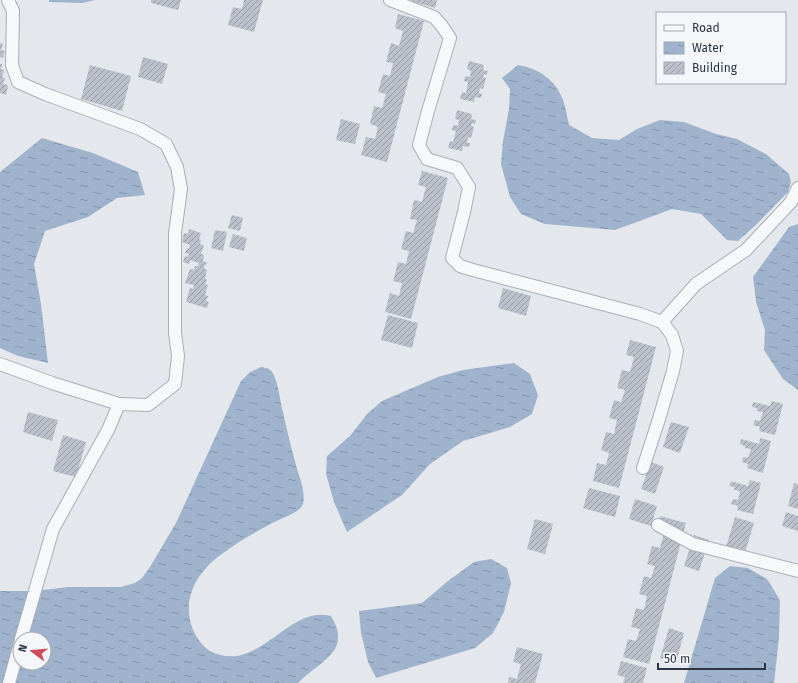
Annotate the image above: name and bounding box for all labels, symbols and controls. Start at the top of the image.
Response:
legend [656,12,786,84]
text: Road [692,21,720,35]
text: Water [692,41,724,55]
text: Building [692,61,738,75]
north arrow [12,631,52,671]
text: N [16,643,30,654]
scale bar [658,645,765,671]
text: 50 m [664,652,690,666]

